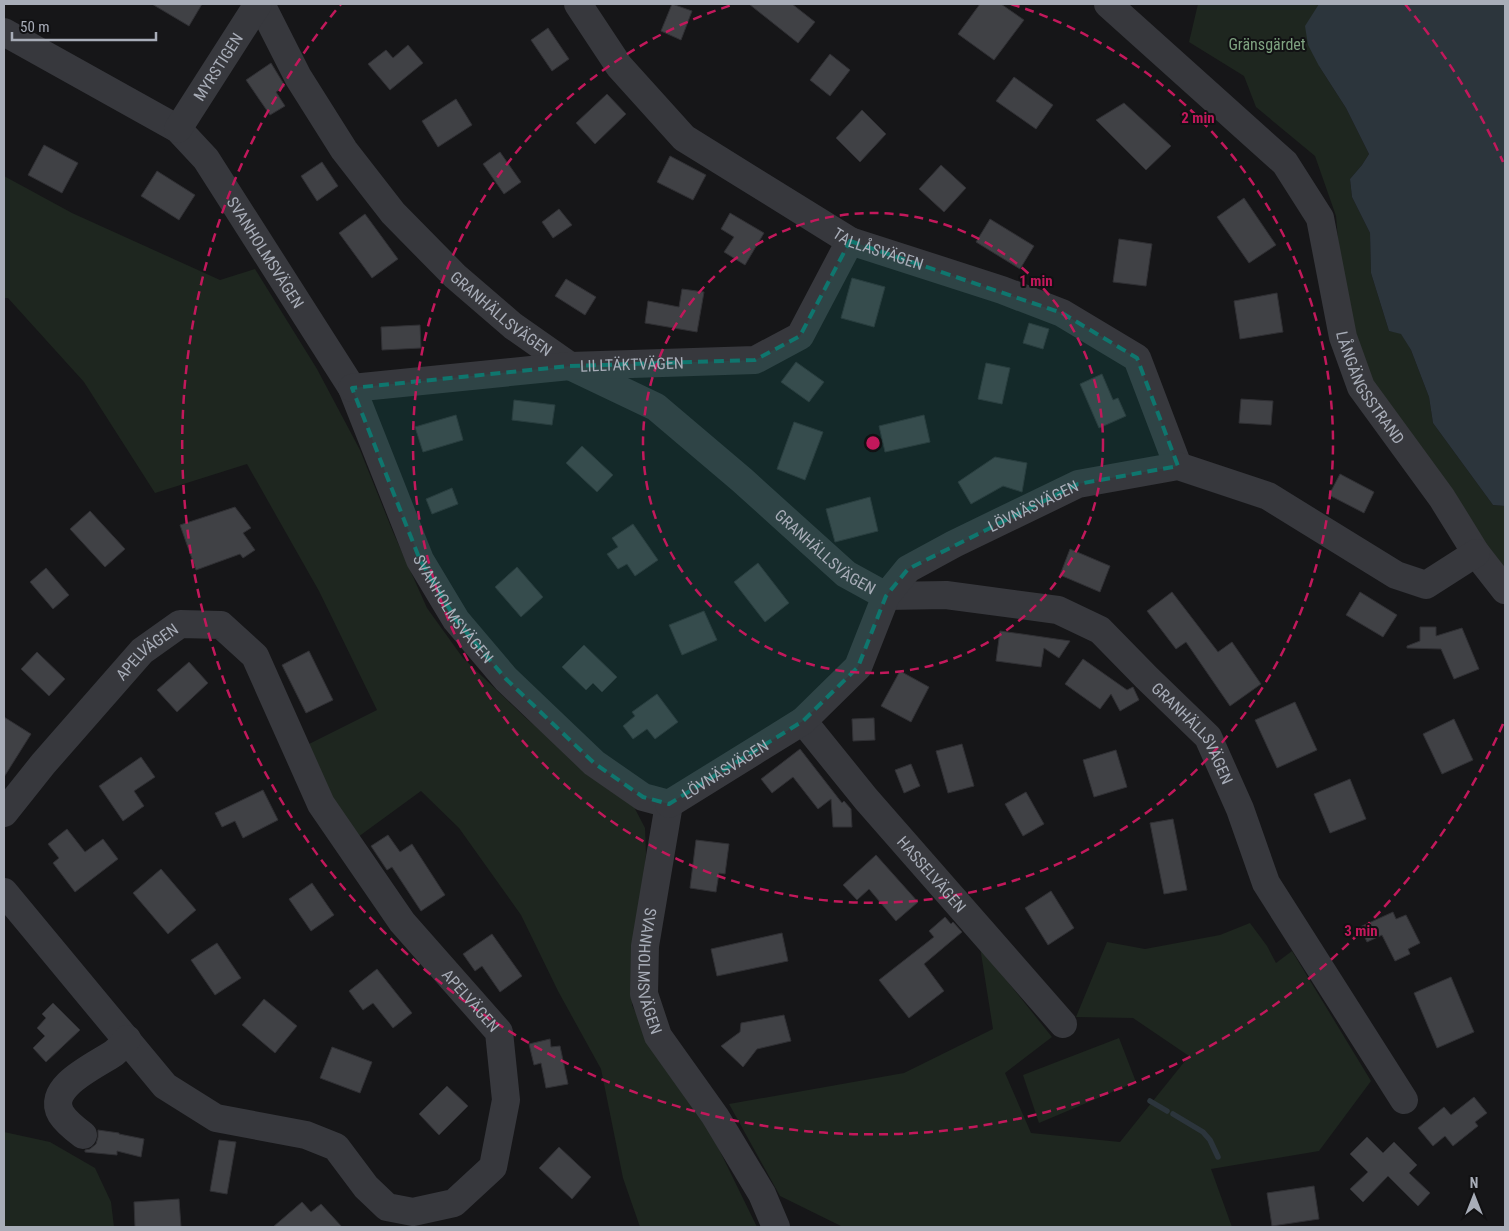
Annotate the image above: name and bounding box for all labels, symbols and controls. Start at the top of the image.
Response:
scale bar [12,10,156,42]
text: 50 m [20,18,50,36]
street label: MYRSTIGEN [189,29,247,104]
park label: Gränsgärdet [1228,35,1306,54]
text: 2 min [1181,109,1215,127]
street label: SVANHOLMSVÄGEN [223,193,308,312]
street label: TALLÅSVÄGEN [830,223,926,274]
street label: GRANHÄLLSVÄGEN [447,267,556,360]
text: 1 min [1019,272,1053,290]
street label: LÅNGÄNGSSTRAND [1333,330,1409,447]
street label: LILLTÄKTVÄGEN [580,353,684,375]
centre of rings [864,434,882,452]
street label: LÖVNÄSVÄGEN [985,476,1081,536]
street label: GRANHÄLLSVÄGEN [771,505,879,598]
street label: SVANHOLMSVÄGEN [409,552,498,667]
street label: APELVÄGEN [111,619,182,684]
street label: GRANHÄLLSVÄGEN [1148,678,1237,787]
street label: LÖVNÄSVÄGEN [678,735,772,803]
street label: HASSELVÄGEN [893,832,970,916]
street label: SVANHOLMSVÄGEN [634,907,666,1037]
text: 3 min [1344,922,1378,940]
street label: APELVÄGEN [438,965,504,1035]
north arrow [1449,1171,1499,1221]
text: N [1470,1175,1478,1191]

